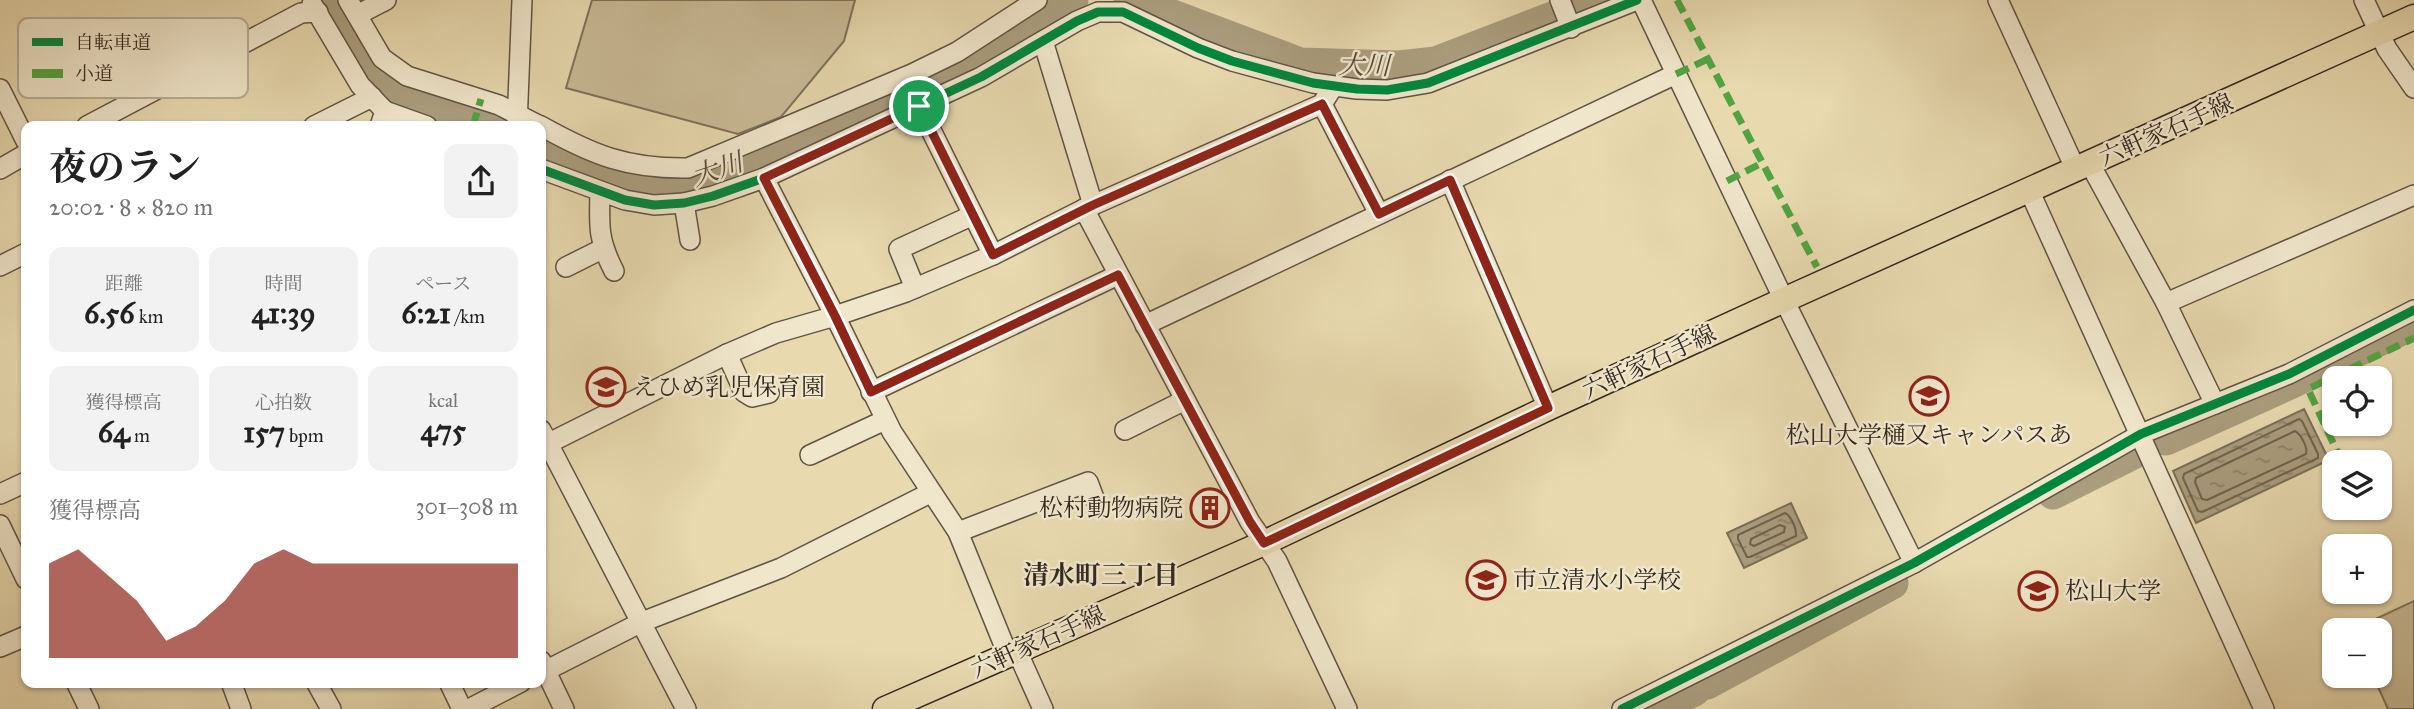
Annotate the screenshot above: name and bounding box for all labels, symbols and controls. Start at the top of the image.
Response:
legend [18,18,248,98]
text: 自転車道 [75,31,151,54]
water label: 大川 [1338,49,1393,82]
text: 小道 [75,62,113,85]
pin [889,76,949,136]
icon: arrive [900,87,938,125]
street label: 六軒家石手線 [2094,87,2238,173]
text: 夜のラン [49,144,201,190]
button: share [444,144,518,218]
water label: 大川 [687,144,750,193]
text: 20:02 · 8 × 820 m [49,193,213,221]
text: 距離 [105,272,143,295]
text: 時間 [264,272,303,295]
text: ペース [415,272,471,295]
text: 6.56 [84,295,135,331]
text: 41:39 [251,295,316,331]
text: 6:21 [401,295,451,331]
text: km [135,305,164,328]
text: /km [451,305,485,328]
street label: 六軒家石手線 [1577,318,1721,406]
school or university icon: えひめ乳児保育園 [585,366,627,408]
map controls [2322,366,2392,688]
button: locate [2322,366,2392,436]
place label: えひめ乳児保育園 [633,372,825,402]
school or university icon: 松山大学樋又キャンパスあ [1908,375,1950,417]
text: kcal [428,389,458,412]
text: 獲得標高 [86,391,162,414]
text: 心拍数 [255,391,312,414]
text: 475 [420,412,466,448]
text: 64 [98,414,130,450]
text: 157 [243,414,285,450]
place label: 松山大学樋又キャンパスあ [1786,420,2072,450]
text: m [130,424,150,447]
text: bpm [285,424,324,447]
button: layers [2322,450,2392,520]
building icon: 松村動物病院 [1189,487,1231,529]
text: 301–308 m [415,492,518,520]
place label: 松村動物病院 [1039,493,1183,523]
text: 獲得標高 [49,496,141,524]
button: + [2322,534,2392,604]
district label: 清水町三丁目 [1023,559,1179,591]
school or university icon: 市立清水小学校 [1465,559,1507,601]
place label: 市立清水小学校 [1513,565,1681,595]
school or university icon: 松山大学 [2017,570,2059,612]
place label: 松山大学 [2065,576,2161,606]
street label: 六軒家石手線 [966,599,1110,685]
button: − [2322,618,2392,688]

